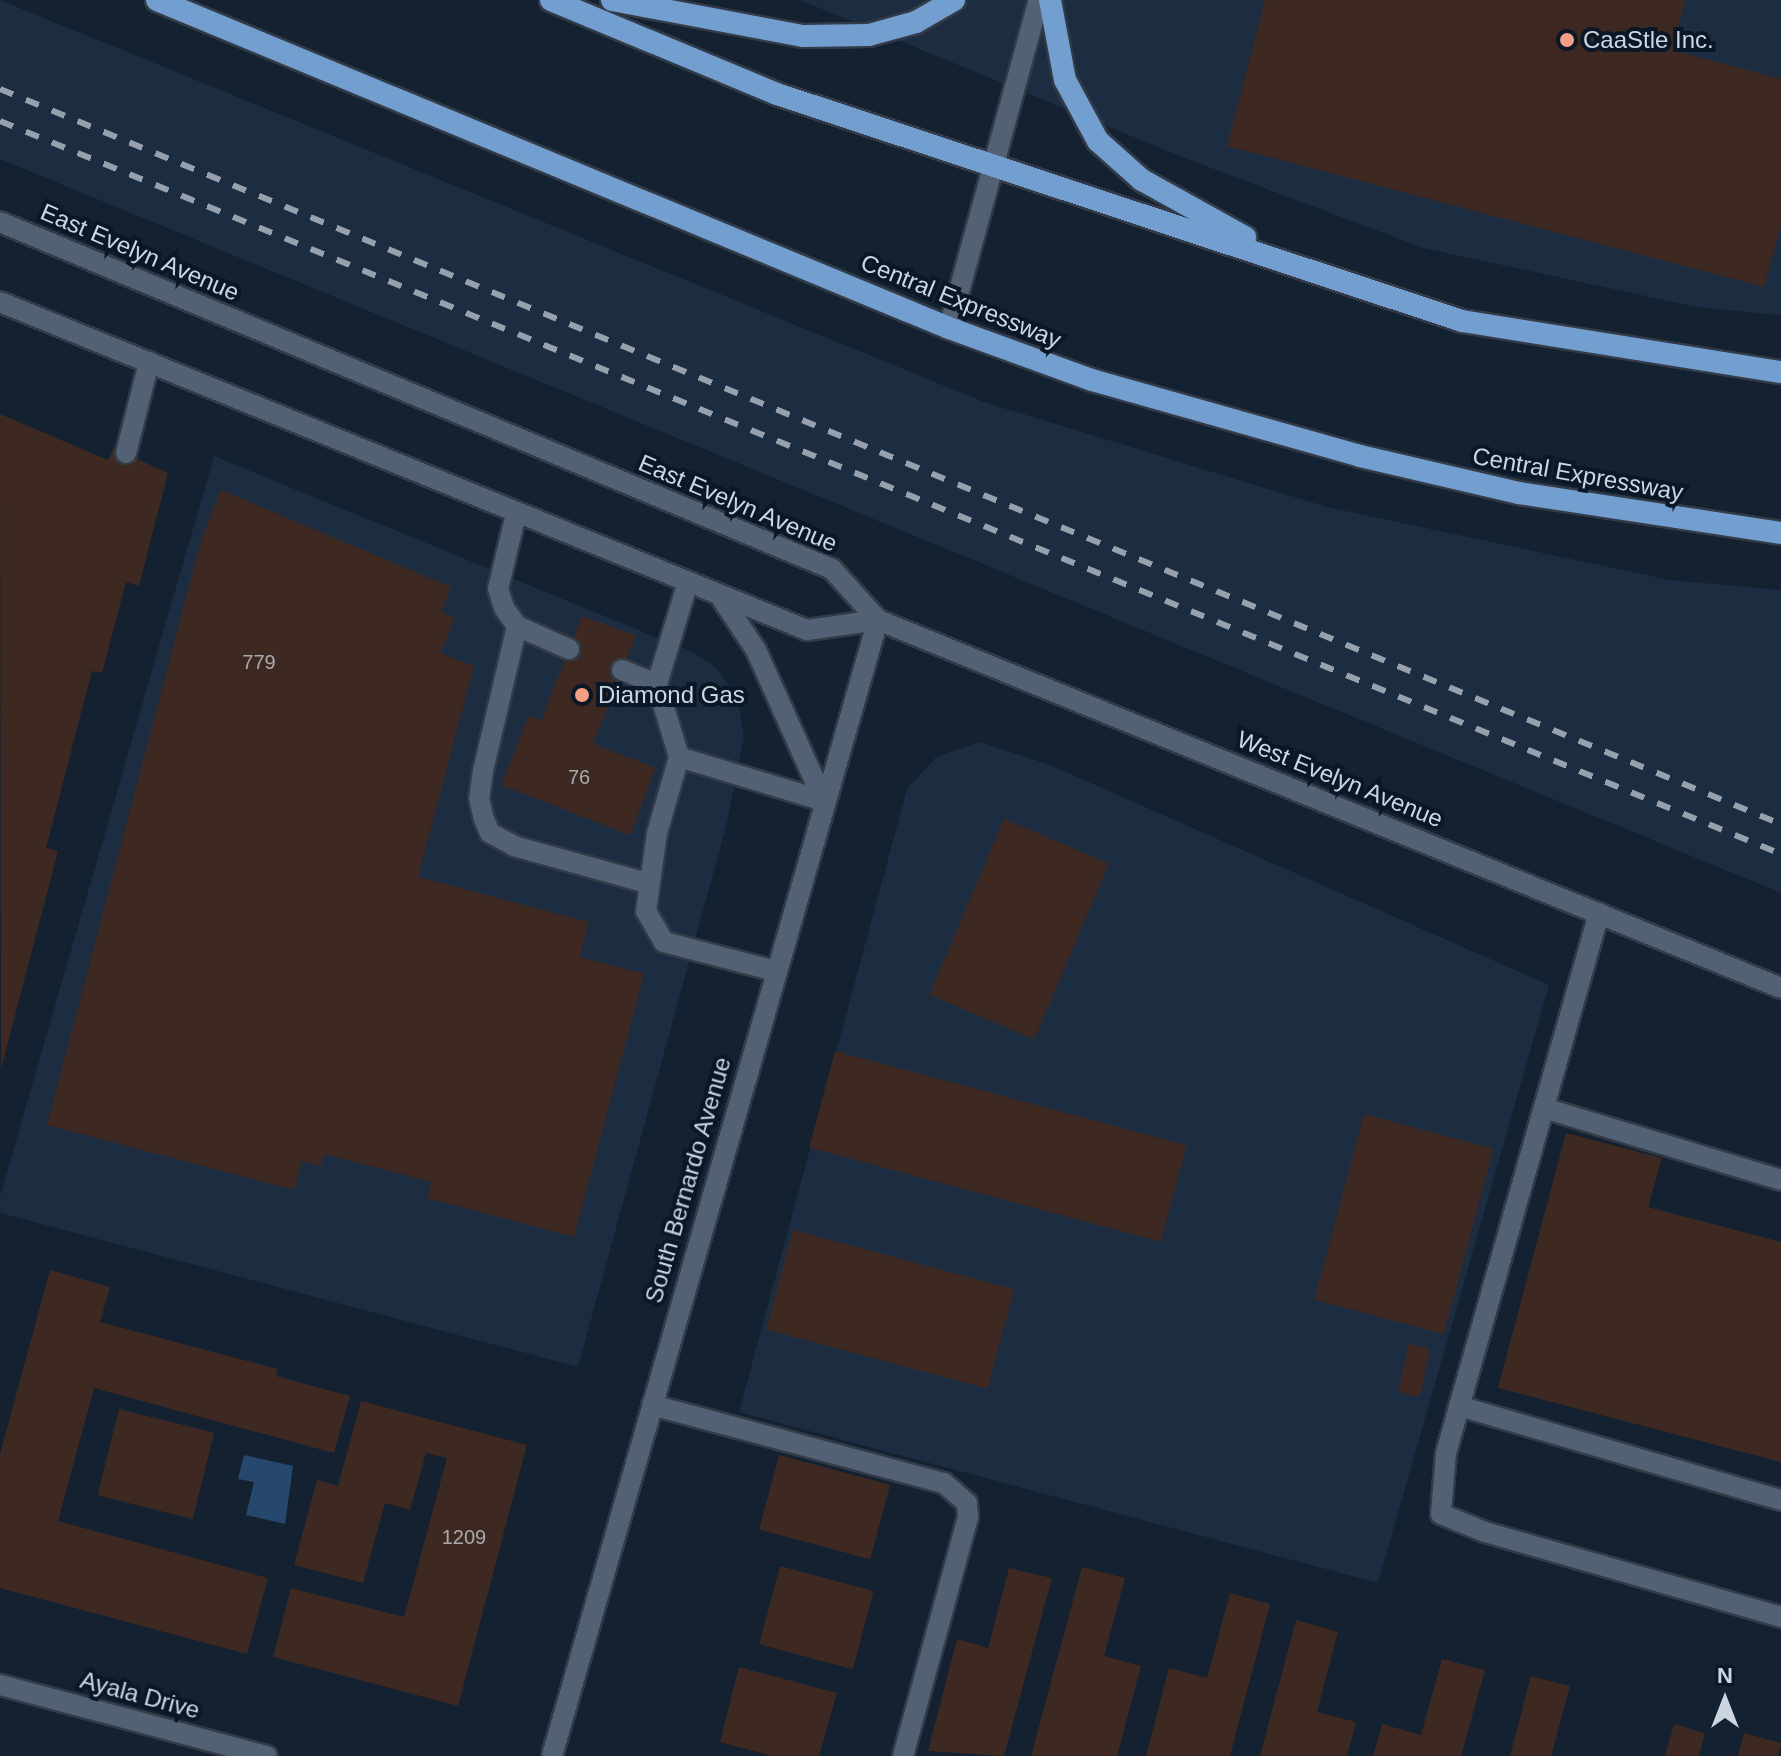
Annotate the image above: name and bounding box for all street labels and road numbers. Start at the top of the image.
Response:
street label: East Evelyn Avenue [36,197,244,307]
street label: Central Expressway [857,248,1065,354]
street label: Central Expressway [1470,441,1686,507]
street label: East Evelyn Avenue [634,448,842,558]
street label: West Evelyn Avenue [1232,724,1448,834]
street label: South Bernardo Avenue [639,1053,737,1307]
street label: Ayala Drive [77,1665,203,1725]

